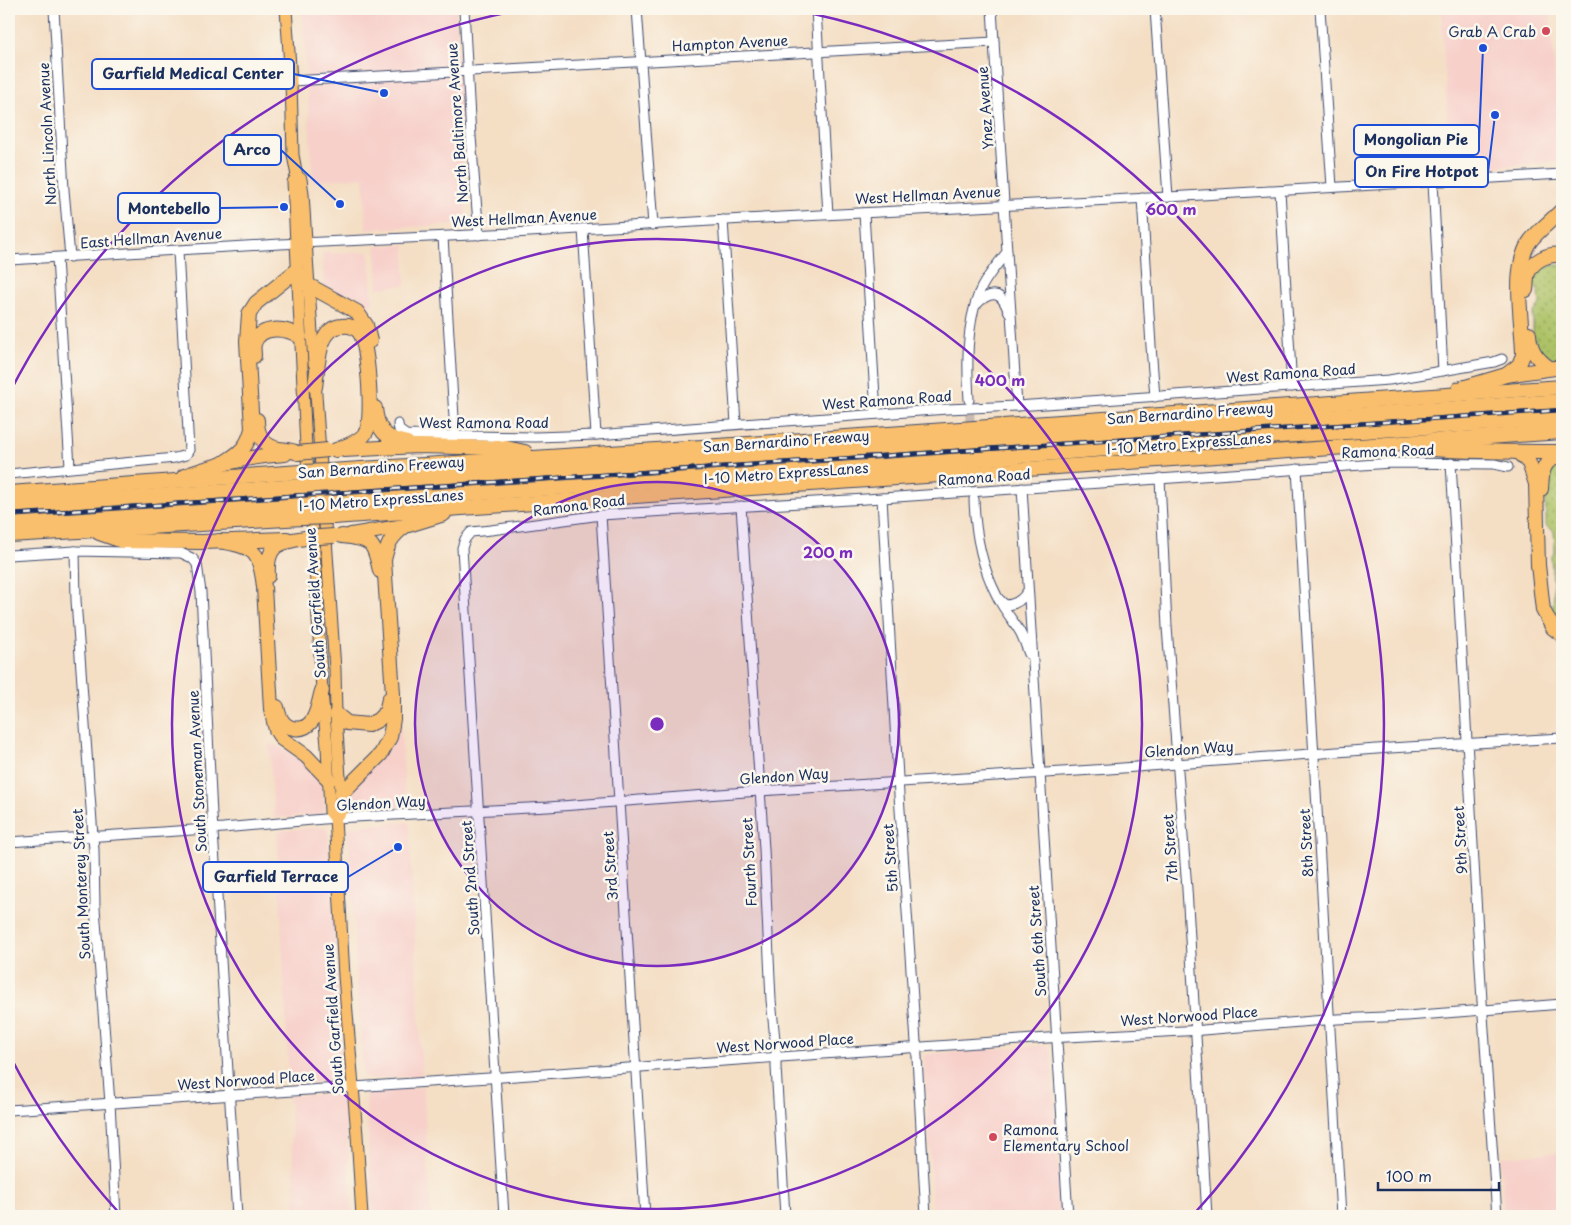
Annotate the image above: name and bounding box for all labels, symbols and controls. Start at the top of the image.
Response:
place label: Grab A Crab [1448,21,1536,42]
marker: Grab A Crab [1540,25,1552,37]
street label: Hampton Avenue [671,29,789,57]
street label: North Baltimore Avenue [441,42,473,204]
callout: Garfield Medical Center [92,59,294,89]
text: Garfield Medical Center [102,61,284,84]
street label: North Lincoln Avenue [33,62,61,206]
street label: Ynez Avenue [972,65,998,150]
callout: Mongolian Pie [1354,125,1479,155]
text: Mongolian Pie [1364,127,1468,150]
callout: Arco [224,135,281,165]
text: Arco [233,137,271,160]
callout: On Fire Hotpot [1355,157,1488,187]
text: On Fire Hotpot [1365,159,1479,182]
street label: West Hellman Avenue [855,181,1001,209]
callout: Montebello [118,193,220,223]
text: Montebello [128,196,210,219]
text: 600 m [1145,197,1197,220]
street label: West Hellman Avenue [451,204,597,232]
street label: East Hellman Avenue [79,223,223,253]
street label: West Ramona Road [1225,358,1357,388]
text: 400 m [975,368,1025,391]
street label: West Ramona Road [821,385,953,415]
street label: San Bernardino Freeway [1106,397,1274,429]
street label: West Ramona Road [419,412,549,433]
street label: San Bernardino Freeway [702,425,870,457]
street label: I-10 Metro ExpressLanes [1106,427,1272,459]
street label: Ramona Road [1341,439,1435,463]
street label: San Bernardino Freeway [297,451,465,483]
street label: I-10 Metro ExpressLanes [703,457,869,489]
street label: Ramona Road [937,463,1031,491]
street label: I-10 Metro ExpressLanes [298,484,464,516]
street label: Ramona Road [531,489,627,521]
street label: South Garfield Avenue [299,527,331,679]
text: 200 m [803,540,853,563]
street label: South Stoneman Avenue [182,689,212,852]
centre of rings [648,715,666,733]
street label: Glendon Way [1144,735,1234,763]
street label: Glendon Way [739,762,829,790]
street label: Glendon Way [336,790,426,816]
street label: 9th Street [1448,805,1472,875]
street label: South Monterey Street [67,808,95,960]
street label: 8th Street [1294,808,1318,878]
street label: 7th Street [1157,813,1183,883]
street label: Fourth Street [736,817,762,907]
street label: South 2nd Street [455,820,484,936]
street label: 5th Street [877,823,903,893]
street label: 3rd Street [597,830,623,901]
callout: Garfield Terrace [203,862,348,892]
text: Garfield Terrace [214,864,338,887]
street label: South 6th Street [1023,884,1051,997]
street label: South Garfield Avenue [317,943,349,1095]
street label: West Norwood Place [1120,1001,1258,1031]
street label: West Norwood Place [716,1028,854,1058]
street label: West Norwood Place [177,1065,315,1095]
place label: Ramona Elementary School [1003,1119,1129,1156]
marker: Ramona Elementary School [987,1131,999,1143]
scale bar [1378,1160,1500,1192]
text: 100 m [1386,1164,1432,1187]

